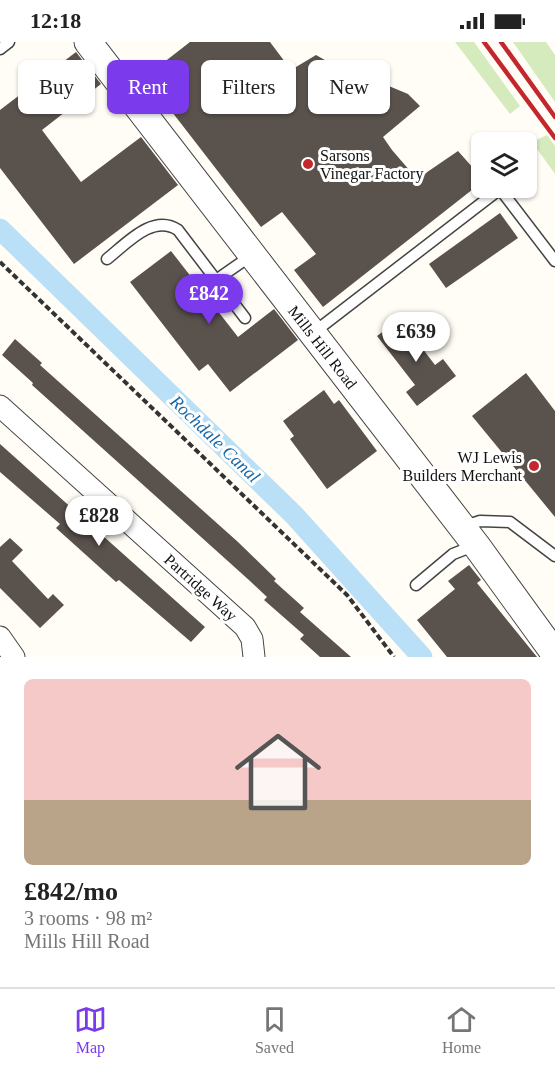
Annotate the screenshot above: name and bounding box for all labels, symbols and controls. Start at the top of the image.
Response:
text: 12:18 [30,8,81,33]
chip: Buy [18,60,95,114]
chip: Rent [107,60,189,114]
chip: Filters [201,60,296,114]
chip: New [308,60,390,114]
map controls [471,132,537,198]
button: layers [471,132,537,198]
place label: Sarsons Vinegar Factory [320,147,423,183]
marker: Sarsons Vinegar Factory [301,157,315,171]
pin: £842 [173,274,245,325]
text: £842 [189,282,229,304]
street label: Mills Hill Road [285,302,360,392]
pin: £639 [380,312,452,363]
text: £639 [396,320,436,342]
water label: Rochdale Canal [165,391,264,487]
place label: WJ Lewis Builders Merchant [402,449,523,484]
marker: WJ Lewis Builders Merchant [527,459,541,473]
pin: £828 [63,496,135,547]
text: £828 [79,504,119,526]
street label: Partridge Way [160,551,240,625]
icon: home [224,718,332,826]
text: £842/mo [24,877,118,906]
text: 3 rooms · 98 m² [24,907,152,929]
text: Mills Hill Road [24,930,150,952]
tab: Map [74,1003,107,1057]
tab: Saved [255,1003,294,1057]
tab: Home [442,1003,481,1057]

